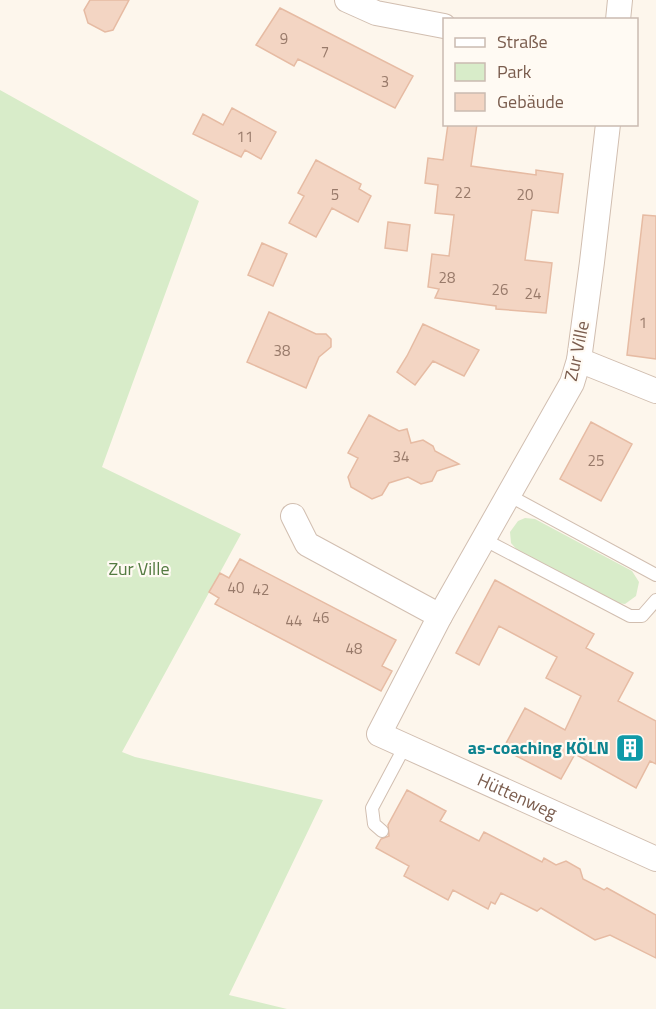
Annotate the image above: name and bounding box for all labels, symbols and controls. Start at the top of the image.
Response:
legend [443,18,638,126]
house number: 9 [280,27,288,50]
text: Straße [497,28,548,55]
house number: 7 [321,40,329,63]
text: Park [497,58,532,85]
house number: 3 [381,70,389,93]
text: Gebäude [497,88,564,115]
house number: 11 [237,125,253,148]
house number: 22 [455,181,471,204]
house number: 5 [331,183,339,206]
house number: 20 [517,183,533,206]
house number: 28 [439,266,455,289]
house number: 26 [492,278,508,301]
house number: 24 [525,282,541,305]
house number: 1 [639,311,647,334]
street label: Zur Ville [557,318,596,384]
house number: 38 [274,339,290,362]
house number: 34 [393,445,409,468]
house number: 25 [588,449,604,472]
park label: Zur Ville [108,555,170,582]
house number: 40 [228,576,244,599]
house number: 42 [253,578,269,601]
house number: 46 [313,606,329,629]
house number: 44 [286,609,302,632]
house number: 48 [346,637,362,660]
building icon: as-coaching KÖLN [614,732,646,764]
place label: as-coaching KÖLN [468,734,609,761]
street label: Hüttenweg [473,766,562,826]

